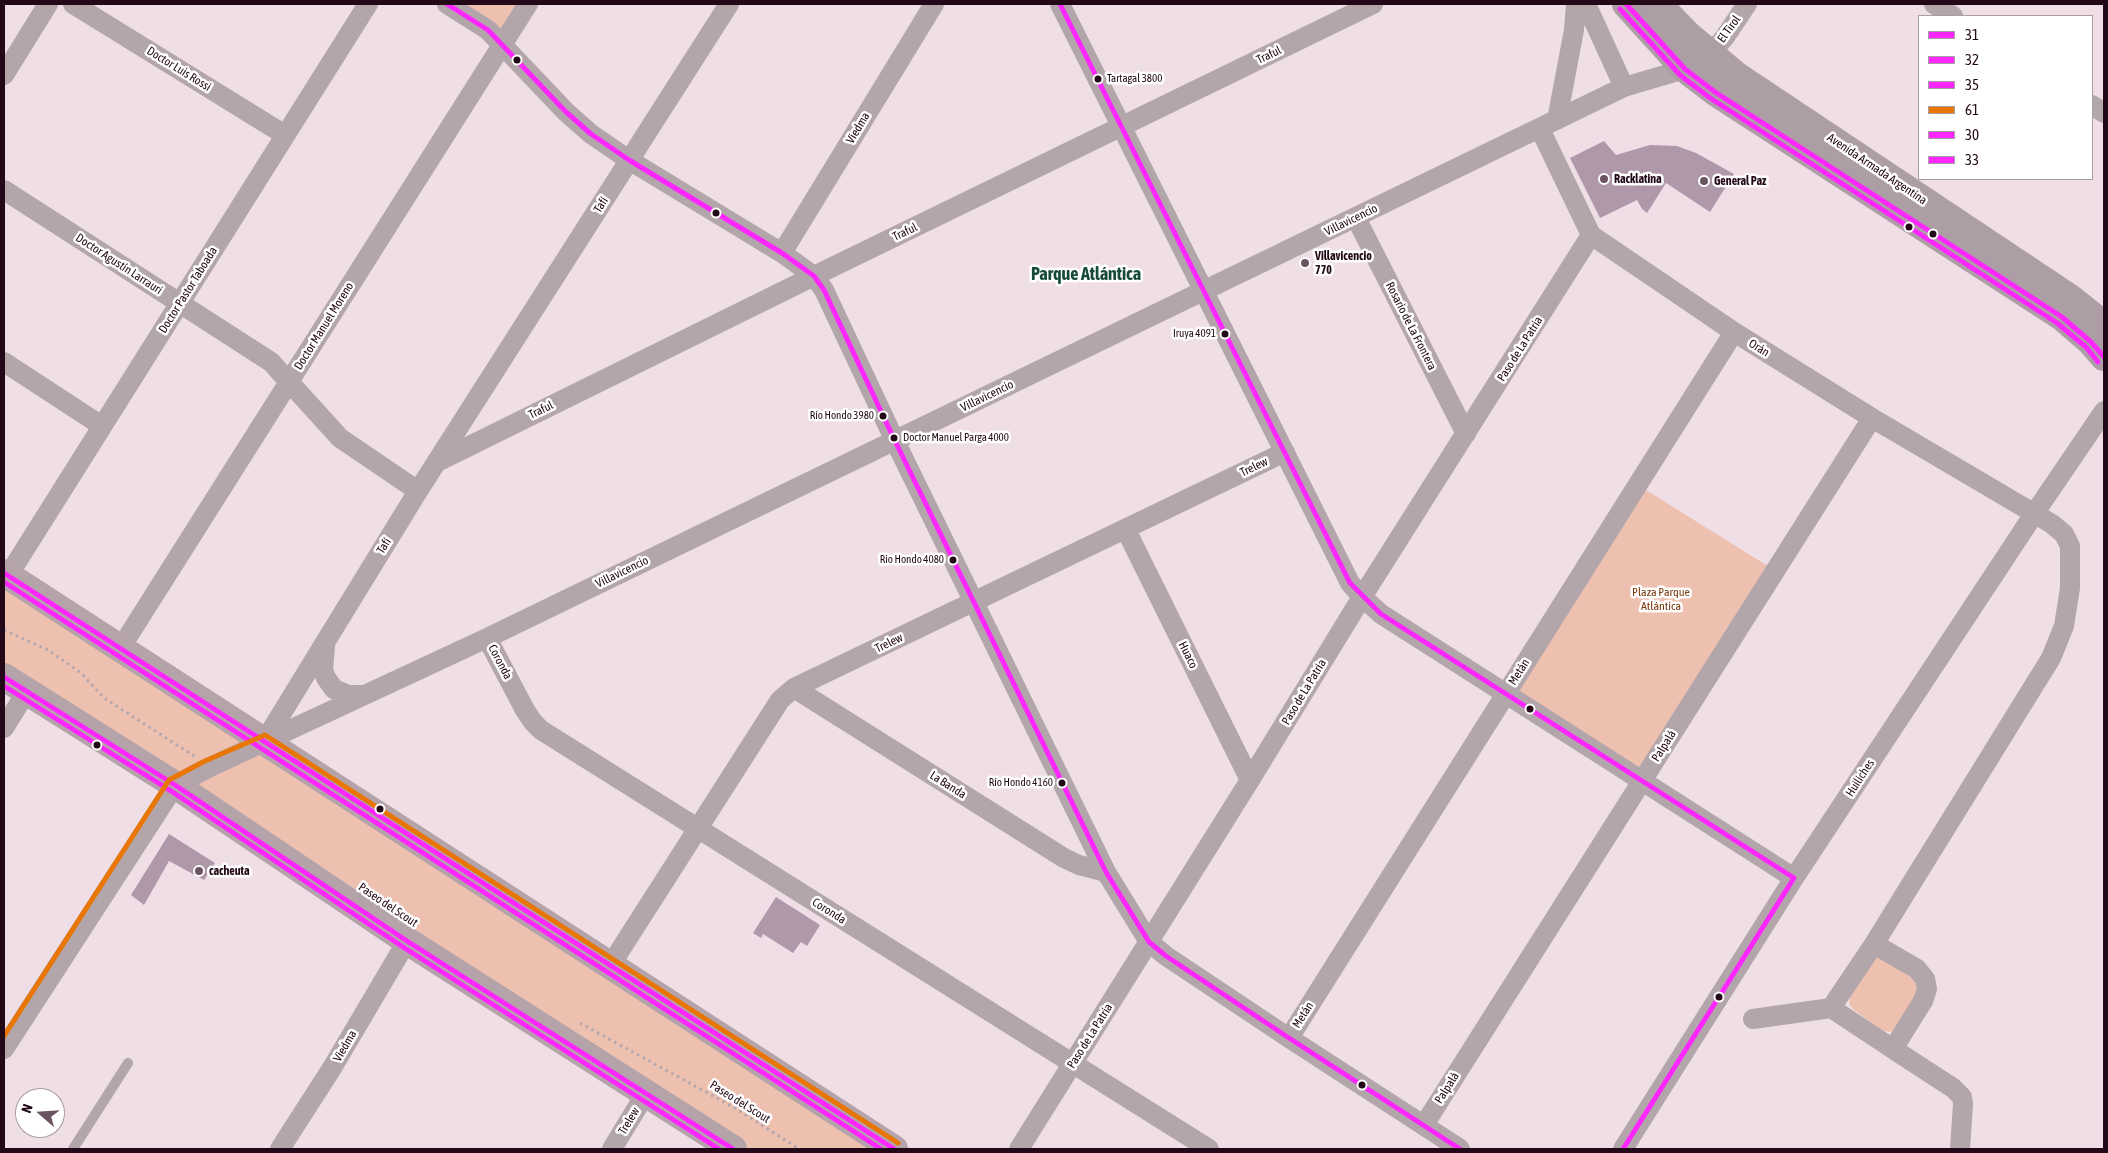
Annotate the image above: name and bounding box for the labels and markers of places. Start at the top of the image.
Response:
unlabelled marker [512,55,522,65]
place label: Tartagal 3800 [1107,72,1162,86]
marker: Tartagal 3800 [1093,74,1103,84]
place label: Racklatina [1614,172,1662,186]
marker: Racklatina [1598,173,1610,185]
place label: General Paz [1714,174,1766,188]
marker: General Paz [1698,175,1710,187]
unlabelled marker [711,208,721,218]
unlabelled marker [1904,222,1914,232]
unlabelled marker [1928,229,1938,239]
place label: Villavicencio 770 [1315,249,1372,277]
marker: Villavicencio 770 [1299,257,1311,269]
place label: Iruya 4091 [1173,327,1216,341]
marker: Iruya 4091 [1220,329,1230,339]
place label: Río Hondo 3980 [810,409,874,423]
marker: Río Hondo 3980 [878,411,888,421]
place label: Doctor Manuel Parga 4000 [903,431,1009,445]
marker: Doctor Manuel Parga 4000 [889,433,899,443]
place label: Rio Hondo 4080 [880,553,944,567]
marker: Rio Hondo 4080 [948,555,958,565]
unlabelled marker [1525,704,1535,714]
unlabelled marker [92,740,102,750]
place label: Río Hondo 4160 [989,776,1053,790]
marker: Río Hondo 4160 [1057,778,1067,788]
unlabelled marker [375,804,385,814]
place label: cacheuta [209,864,250,878]
marker: cacheuta [193,865,205,877]
unlabelled marker [1714,992,1724,1002]
unlabelled marker [1357,1080,1367,1090]

